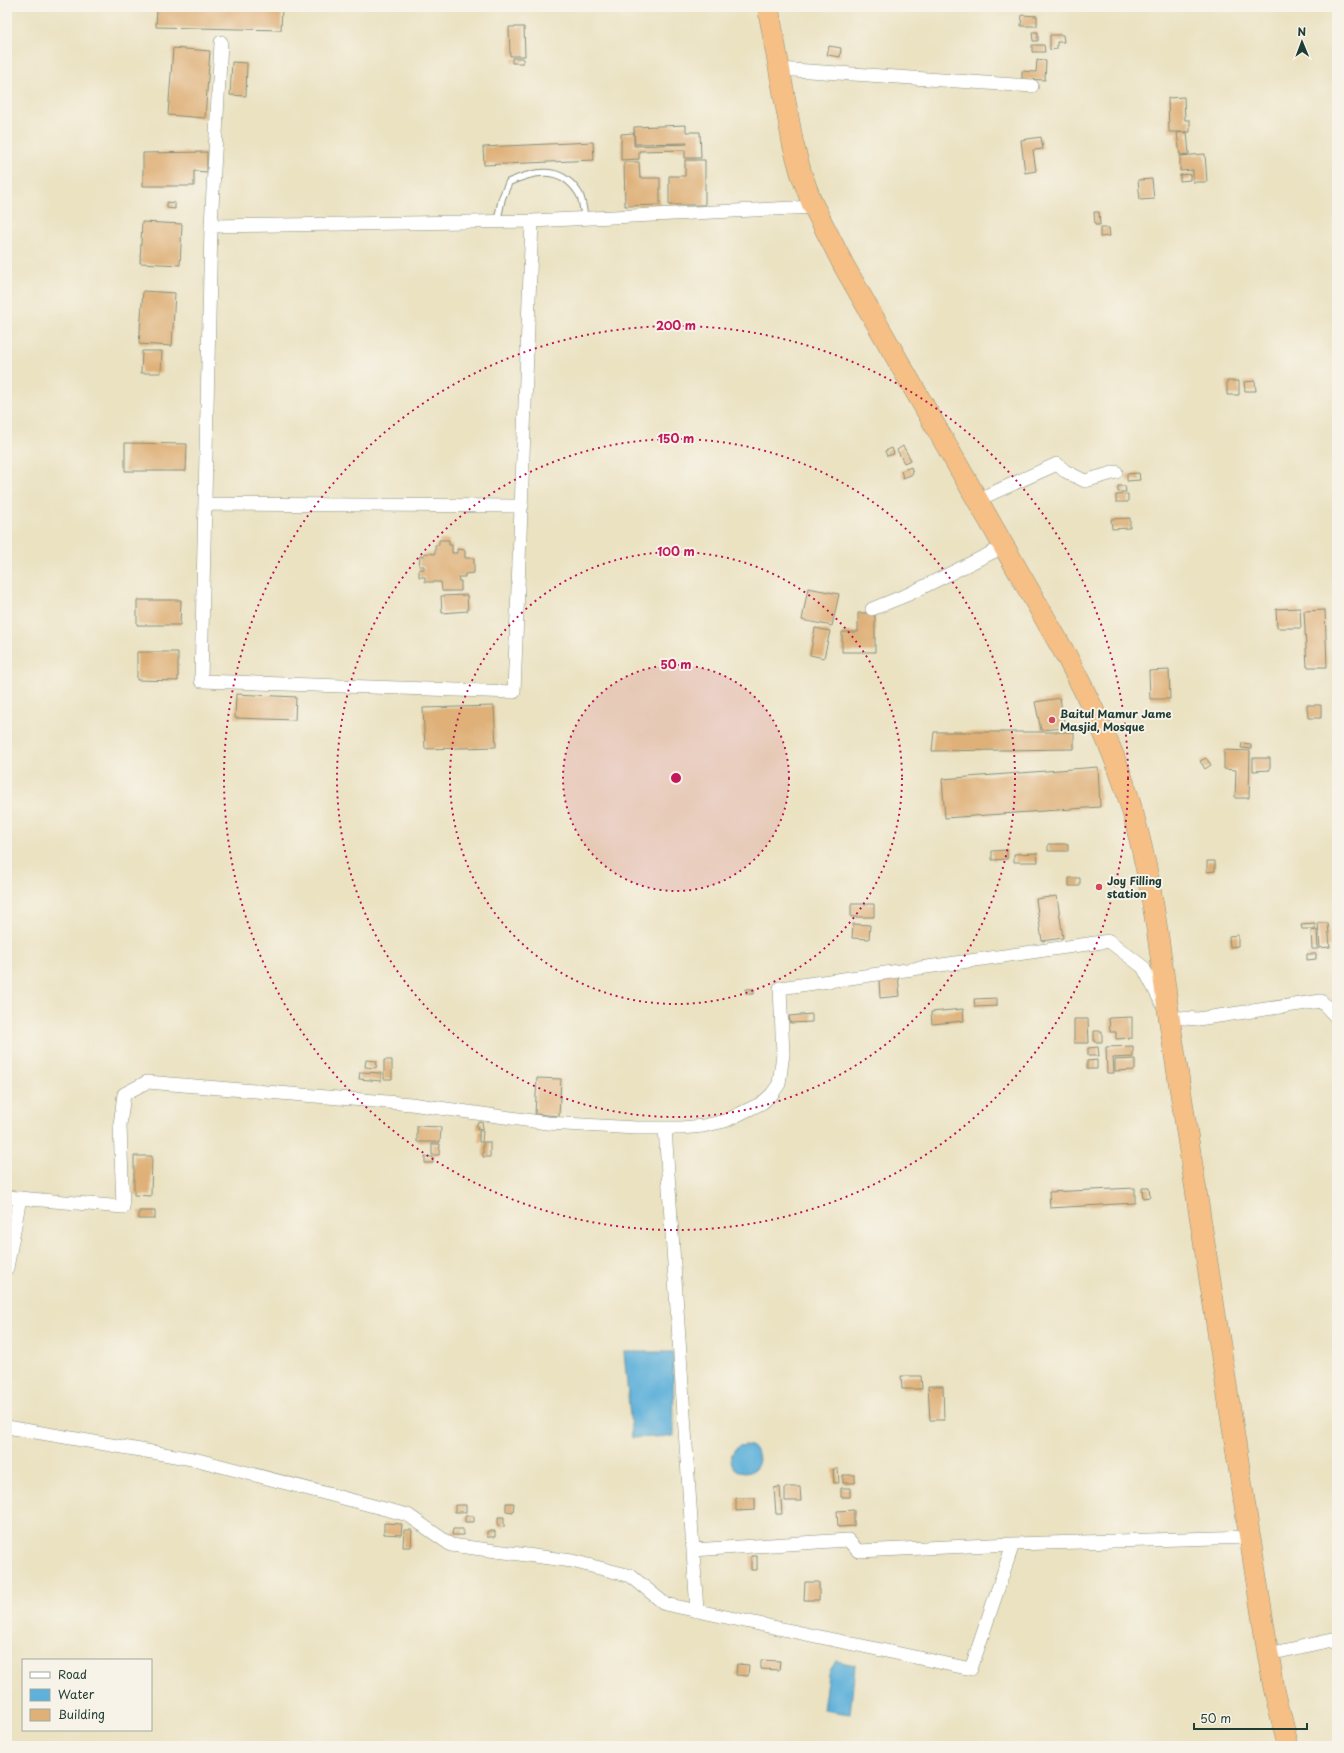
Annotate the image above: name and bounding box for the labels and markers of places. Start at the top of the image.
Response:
place label: Baitul Mamur Jame Masjid, Mosque [1060,705,1172,735]
marker: Baitul Mamur Jame Masjid, Mosque [1047,715,1057,725]
centre of rings [669,771,683,785]
place label: Joy Filling station [1107,872,1162,902]
marker: Joy Filling station [1094,882,1104,892]

